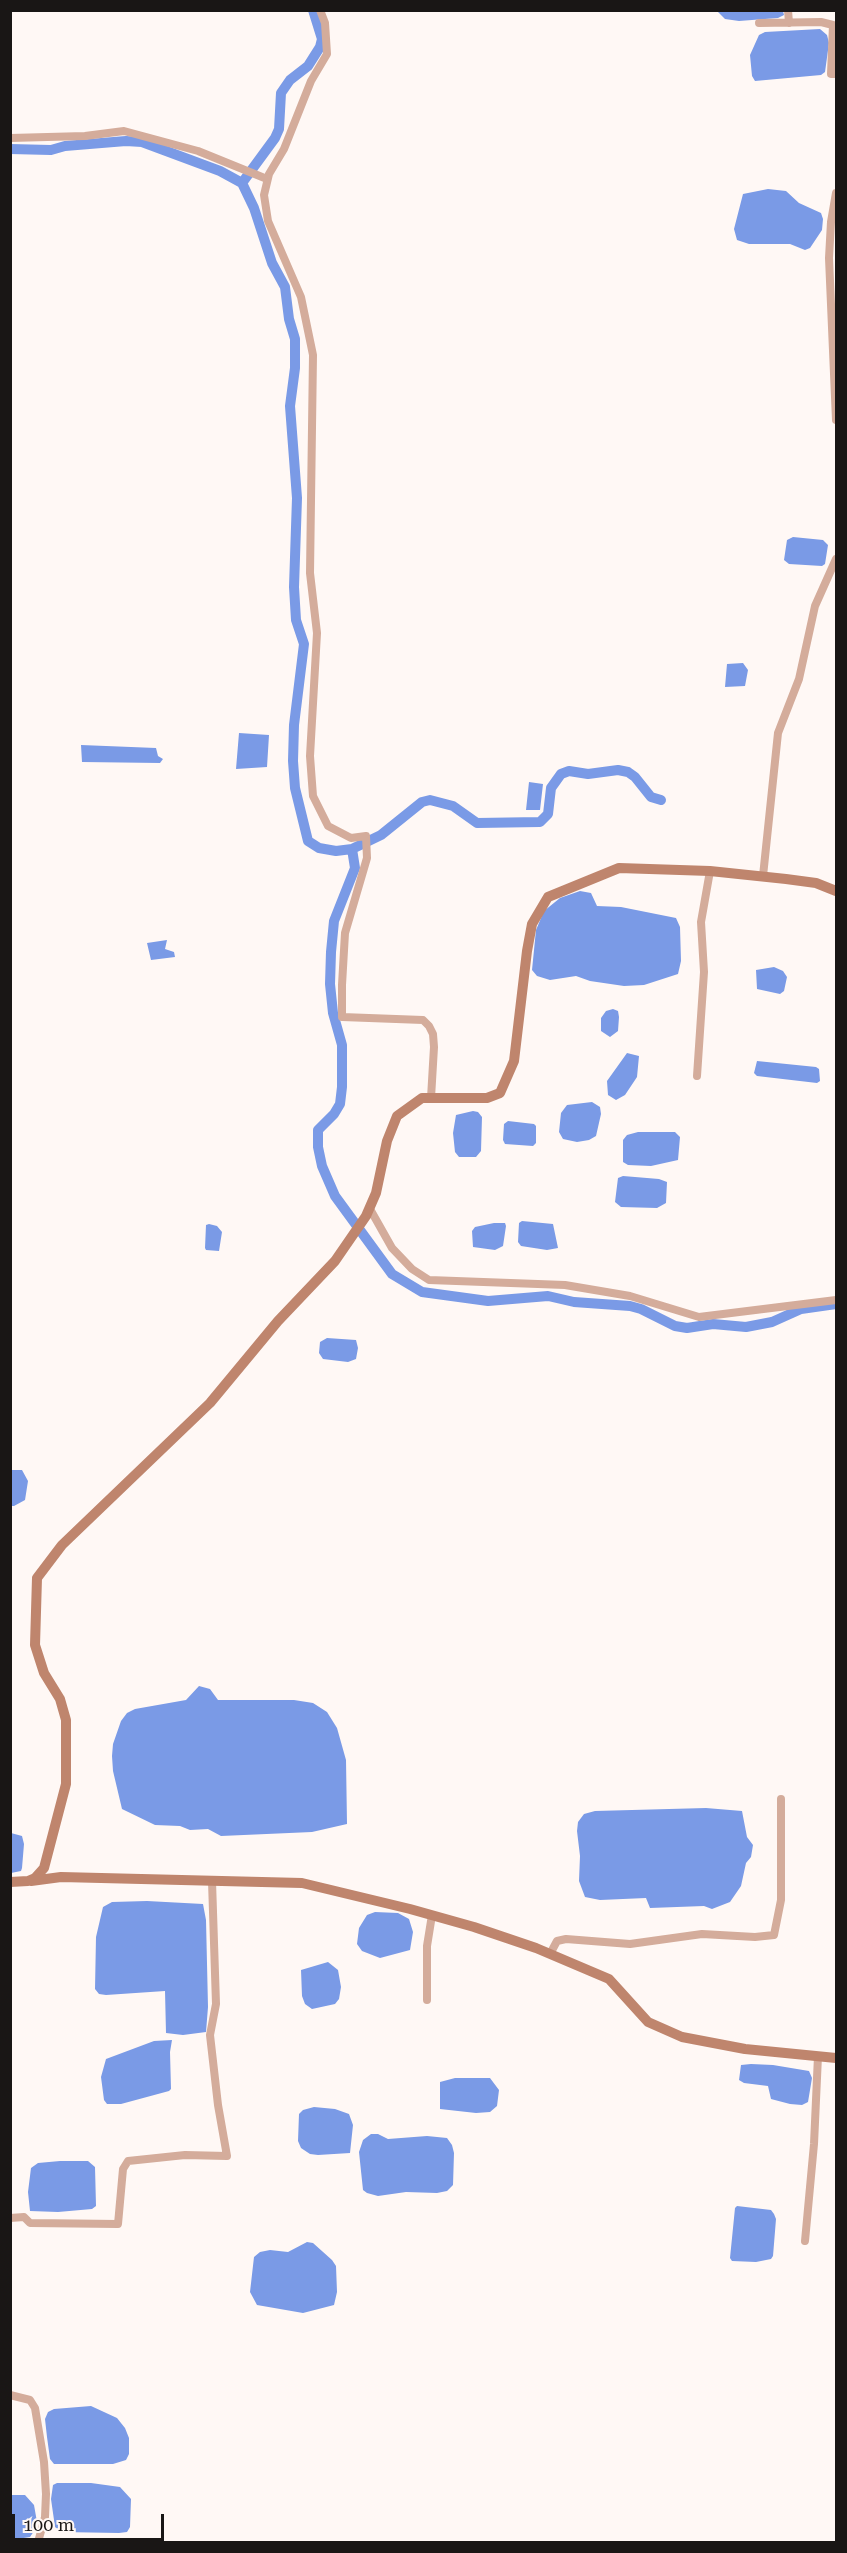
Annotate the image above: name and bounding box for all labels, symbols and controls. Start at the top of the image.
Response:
scale bar [15,2502,166,2540]
text: 100 m [23,2514,74,2535]

